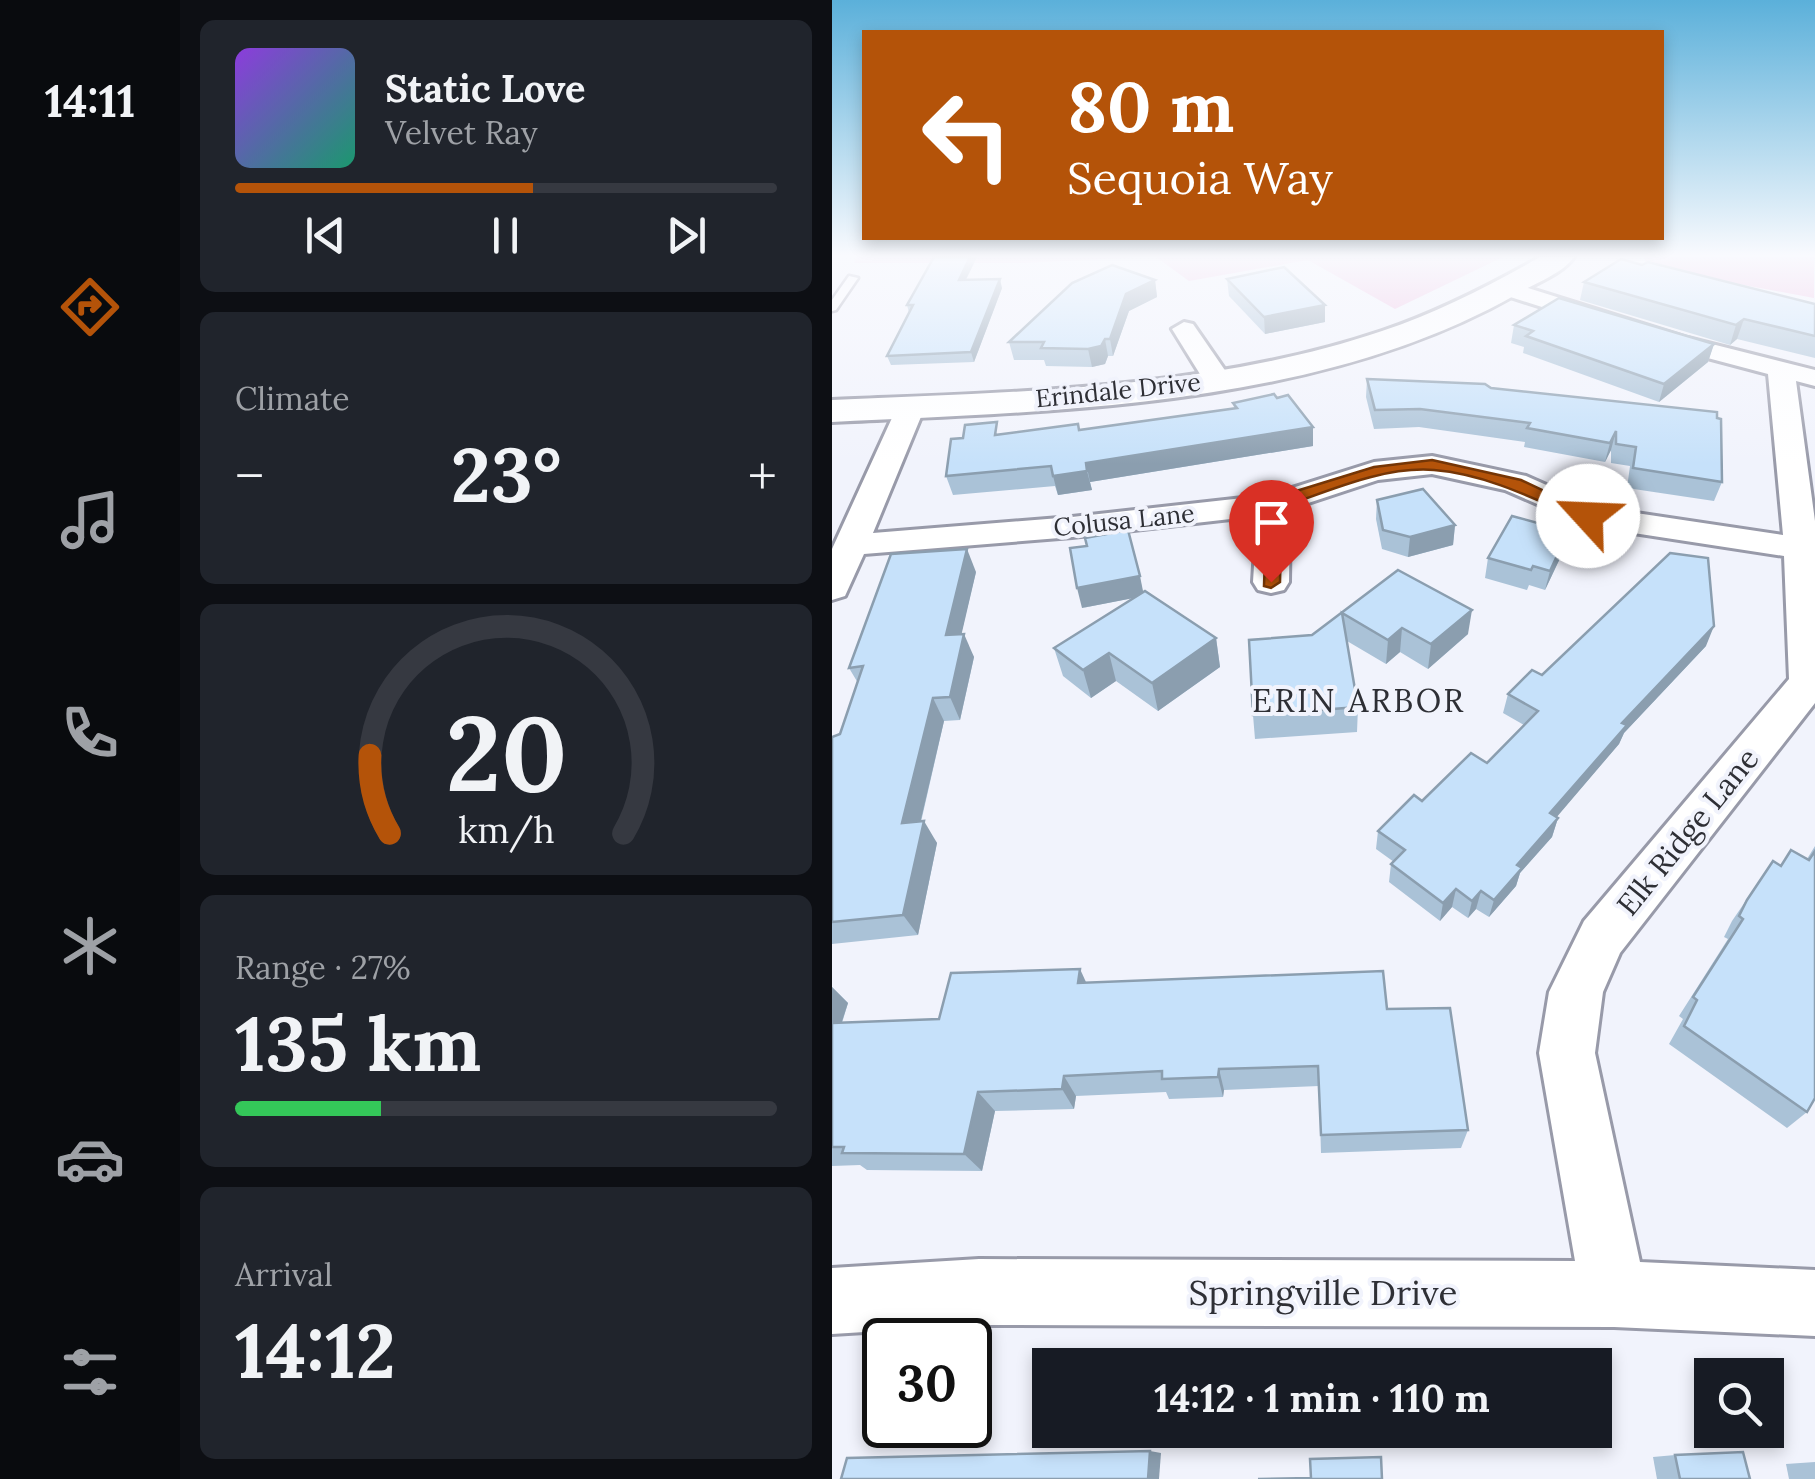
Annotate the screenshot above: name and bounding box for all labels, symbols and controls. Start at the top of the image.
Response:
text: 80 m [1067,62,1234,151]
text: Static Love [385,64,585,112]
icon: left [902,70,1032,200]
text: 14:11 [45,72,135,129]
text: Velvet Ray [385,112,538,153]
text: Sequoia Way [1067,149,1333,206]
icon: previous [298,208,353,263]
icon: pause [478,208,533,263]
icon: next [659,208,714,263]
icon: directions [55,272,125,342]
street label: Erindale Drive [1034,365,1202,415]
text: Climate [235,378,350,419]
text: 23° [451,427,561,523]
text: − [235,441,264,511]
text: + [748,441,777,511]
position arrow [1536,464,1640,568]
pin [1229,480,1314,583]
icon: music [55,485,125,555]
icon: arrive [1244,495,1299,550]
street label: Colusa Lane [1052,497,1196,543]
district label: ERIN ARBOR [1252,680,1466,721]
text: 20 [445,686,567,819]
icon: phone [55,698,125,768]
street label: Elk Ridge Lane [1608,740,1767,923]
text: km/h [458,807,554,853]
icon: climate [55,911,125,981]
text: Range · 27% [235,947,411,988]
text: 135 km [235,996,481,1092]
icon: car [55,1124,125,1194]
text: Arrival [235,1254,333,1295]
street label: Springville Drive [1189,1270,1457,1315]
text: 14:12 [235,1303,396,1399]
speed limit sign: 30 [862,1318,992,1448]
icon: filters [55,1337,125,1407]
map controls [1694,1358,1784,1448]
button: search [1694,1358,1784,1448]
text: 14:12 · 1 min · 110 m [1154,1374,1490,1422]

